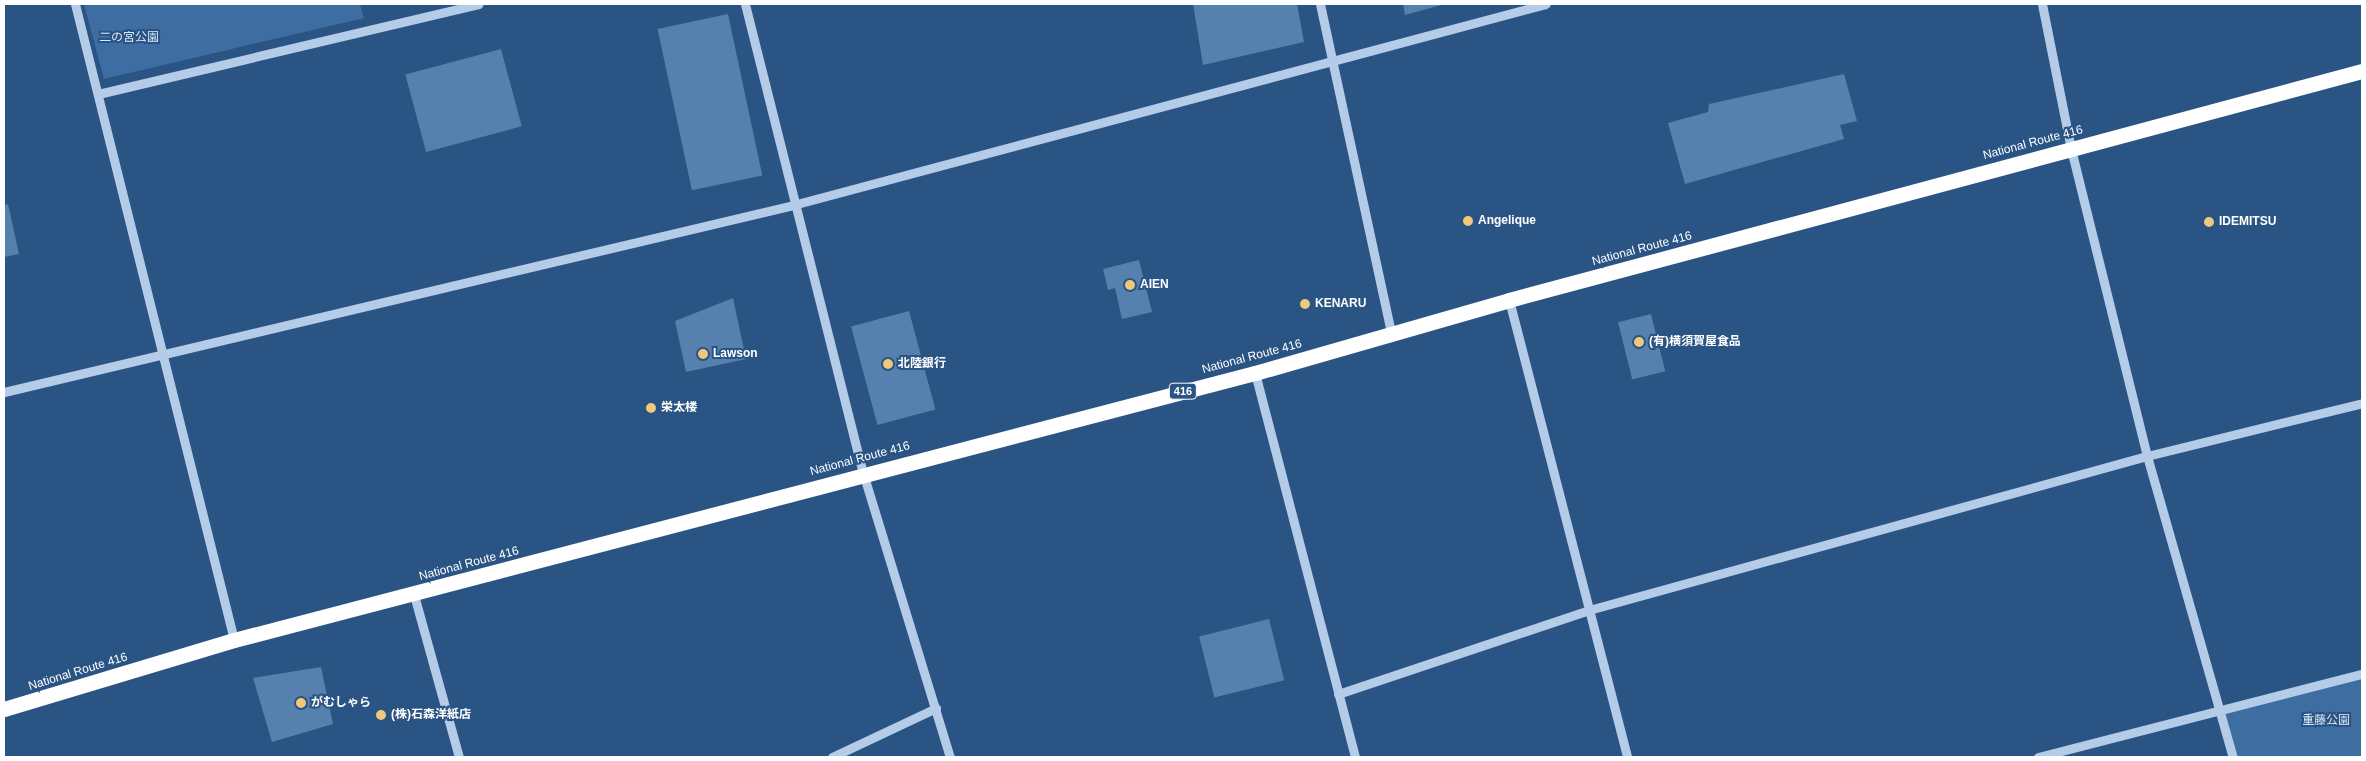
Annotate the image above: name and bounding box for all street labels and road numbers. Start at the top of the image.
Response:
street label: National Route 416 [1982,123,2084,163]
street label: National Route 416 [1591,229,1693,269]
street label: National Route 416 [1201,337,1303,377]
road number: 416 [1168,382,1198,400]
street label: National Route 416 [809,439,911,479]
street label: National Route 416 [418,544,520,584]
street label: National Route 416 [27,650,129,694]

